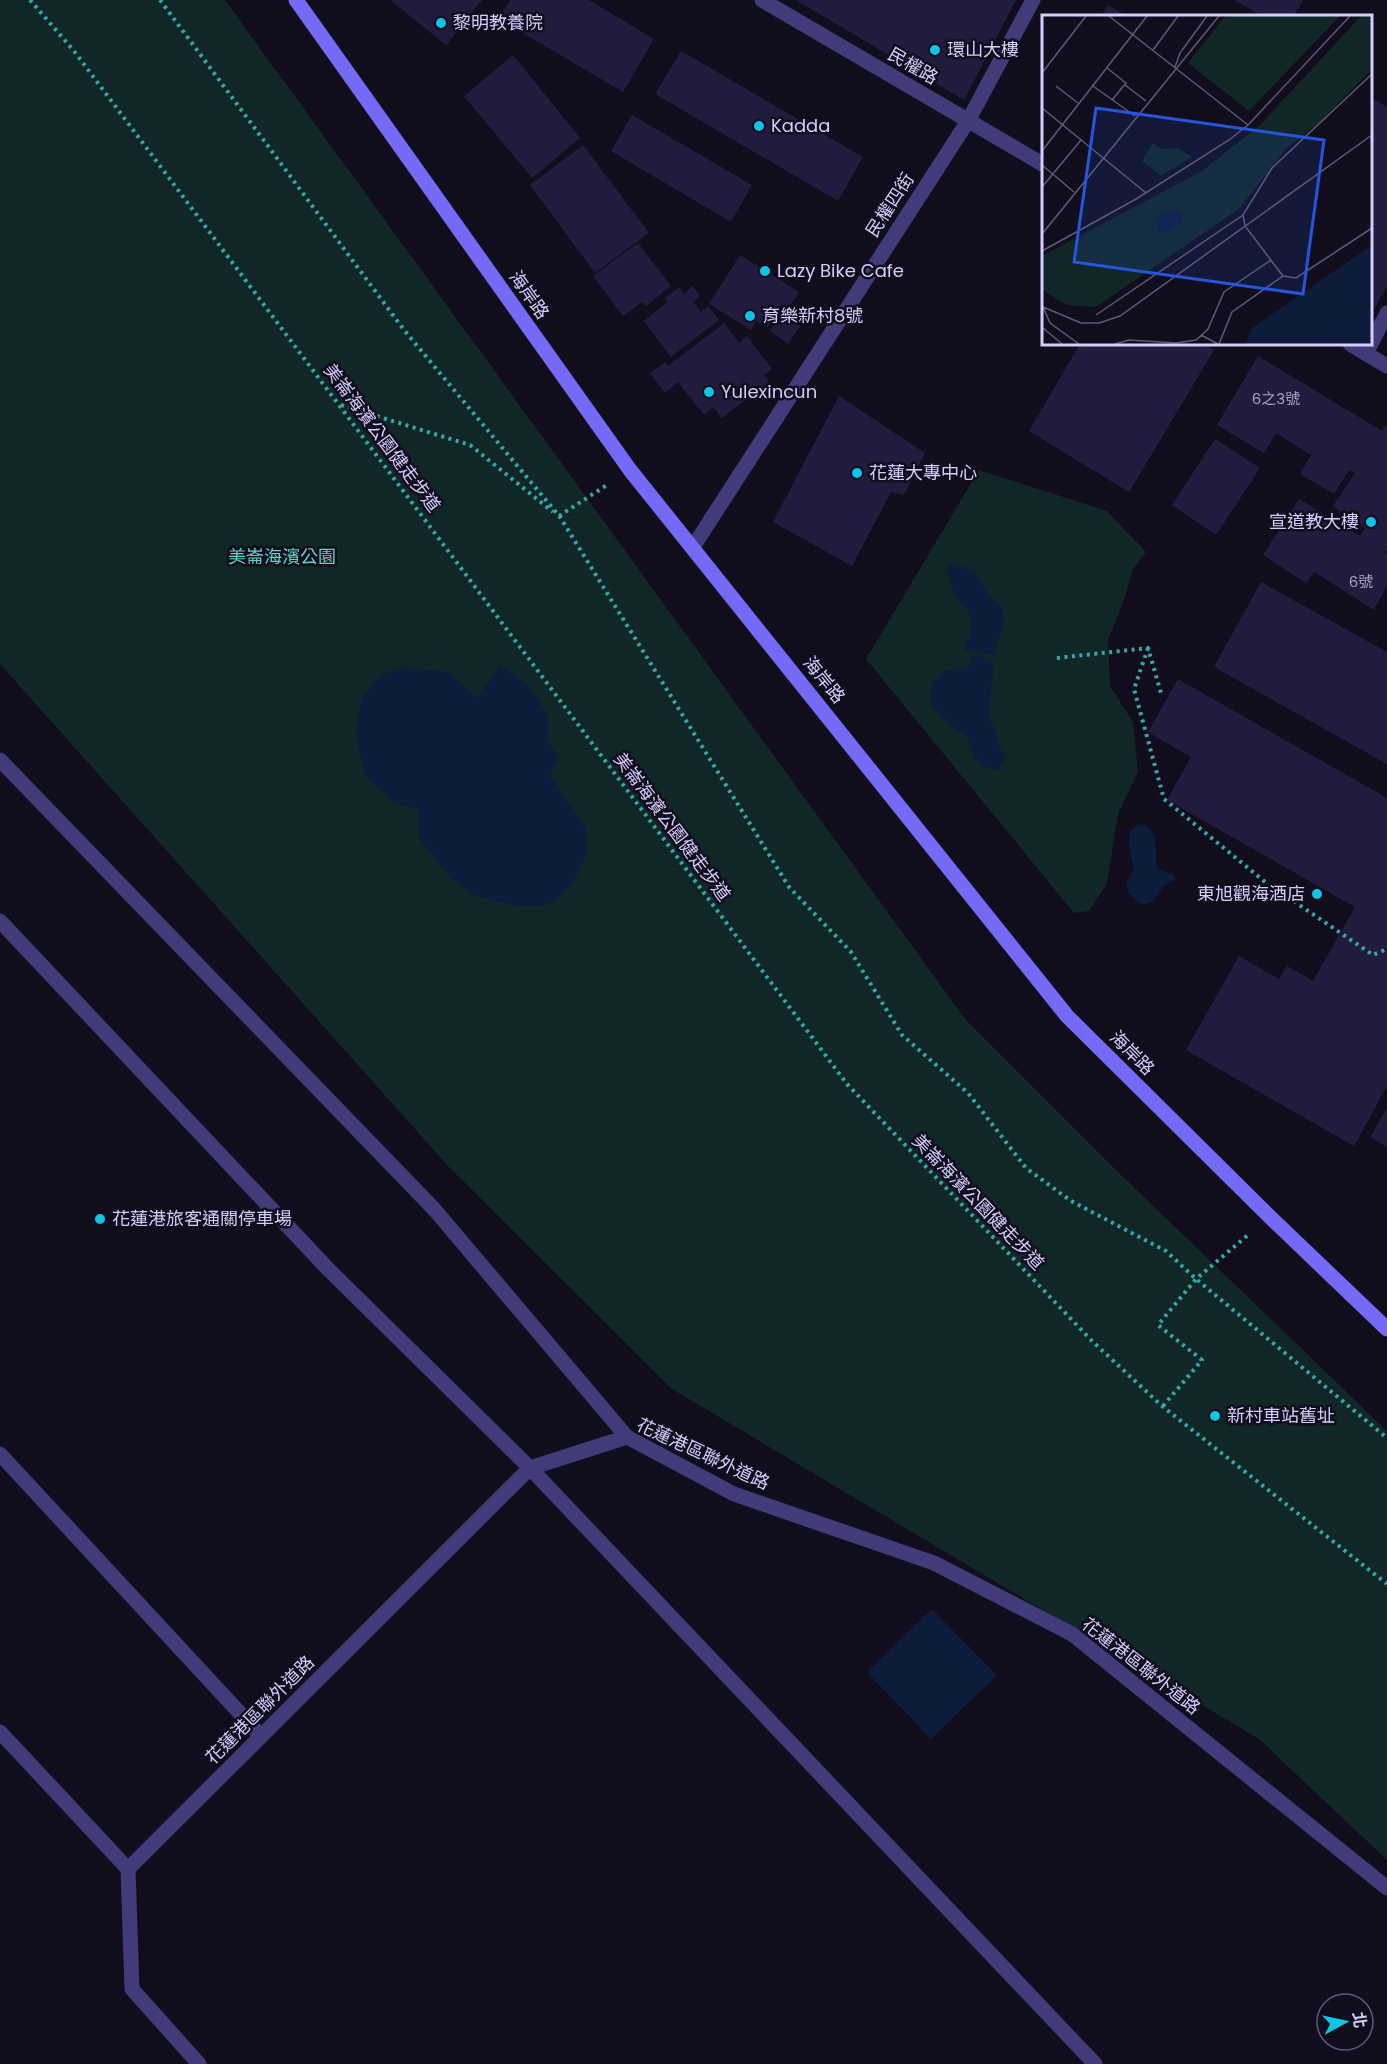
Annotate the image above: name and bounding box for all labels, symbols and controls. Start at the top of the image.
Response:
place label: 黎明教養院 [453,10,543,35]
inset map [1042,15,1372,345]
marker: 黎明教養院 [434,16,448,30]
place label: 環山大樓 [947,37,1019,62]
street label: 民權路 [884,41,943,90]
marker: 環山大樓 [928,43,942,57]
place label: Kadda [771,113,830,138]
marker: Kadda [752,119,766,133]
street label: 民權四街 [859,168,920,242]
place label: Lazy Bike Cafe [777,258,904,283]
marker: Lazy Bike Cafe [758,264,772,278]
street label: 海岸路 [504,265,555,324]
place label: 育樂新村8號 [762,303,863,328]
marker: 育樂新村8號 [743,309,757,323]
street label: 美崙海濱公園健走步道 [318,358,447,517]
place label: Yulexincun [721,379,817,404]
marker: Yulexincun [702,385,716,399]
house number: 6之3號 [1252,388,1300,409]
place label: 花蓮大專中心 [869,460,977,485]
marker: 花蓮大專中心 [850,466,864,480]
place label: 宣道教大樓 [1269,509,1359,534]
marker: 宣道教大樓 [1364,515,1378,529]
park label: 美崙海濱公園 [228,544,336,569]
house number: 6號 [1349,571,1373,592]
street label: 海岸路 [798,651,851,709]
street label: 美崙海濱公園健走步道 [608,747,737,906]
place label: 東旭觀海酒店 [1197,881,1305,906]
marker: 東旭觀海酒店 [1310,887,1324,901]
street label: 海岸路 [1104,1025,1160,1081]
street label: 美崙海濱公園健走步道 [907,1128,1050,1275]
place label: 花蓮港旅客通關停車場 [112,1206,292,1231]
marker: 花蓮港旅客通關停車場 [93,1212,107,1226]
place label: 新村車站舊址 [1227,1403,1335,1428]
marker: 新村車站舊址 [1208,1409,1222,1423]
street label: 花蓮港區聯外道路 [633,1412,774,1495]
street label: 花蓮港區聯外道路 [1077,1611,1206,1720]
street label: 花蓮港區聯外道路 [200,1650,319,1769]
north arrow [1315,1992,1375,2052]
text: 北 [1347,2010,1372,2030]

